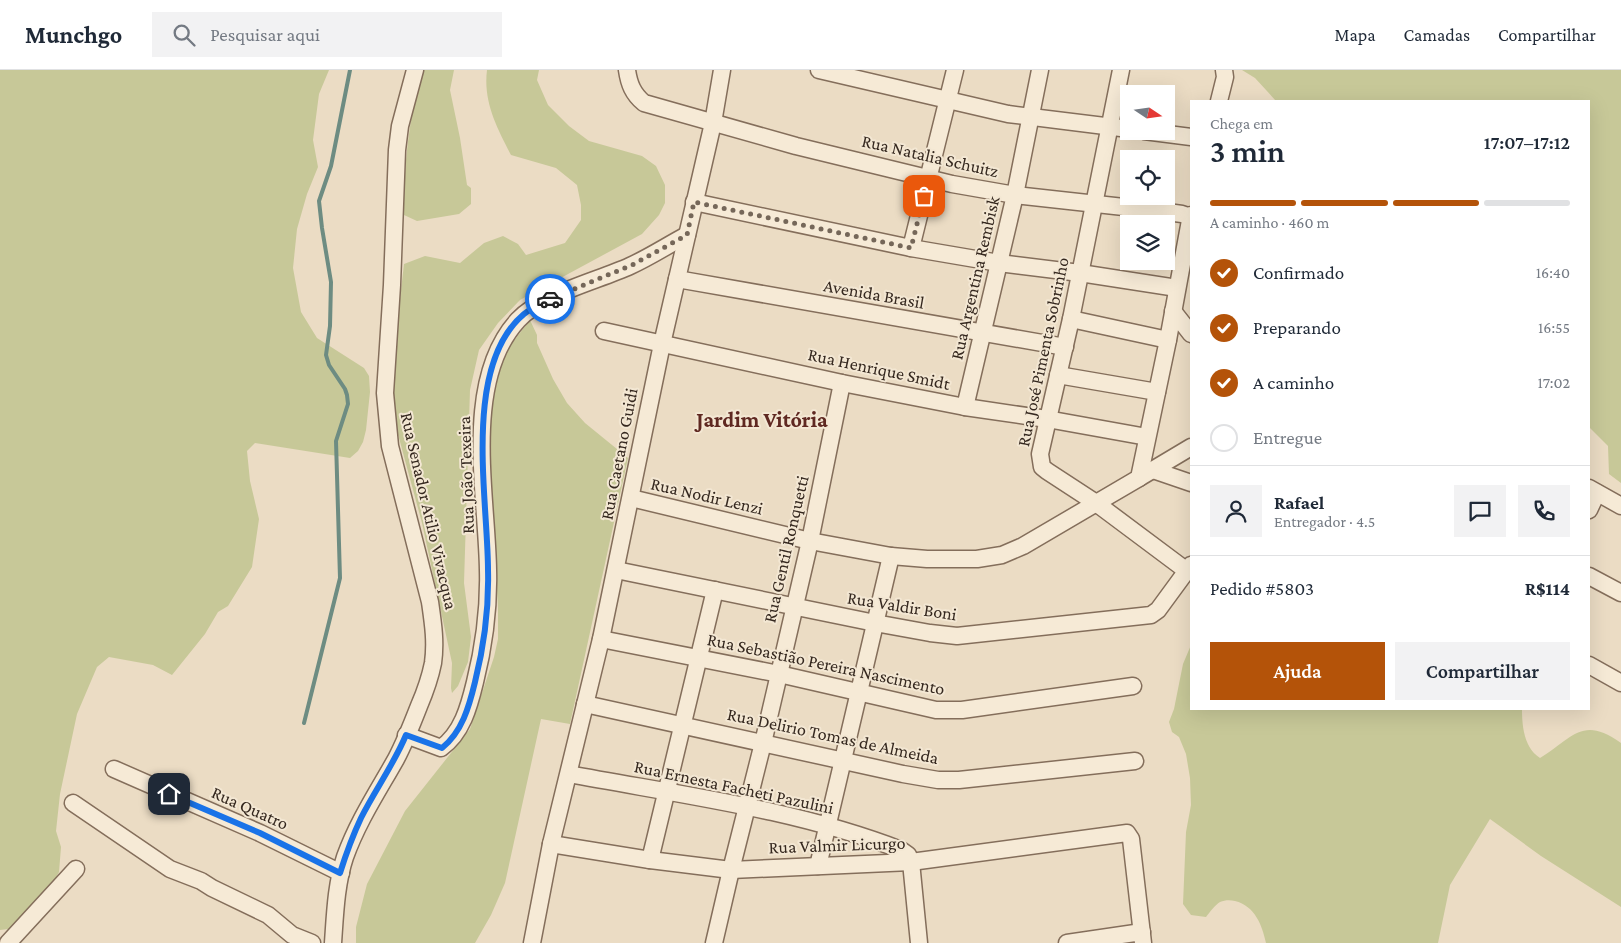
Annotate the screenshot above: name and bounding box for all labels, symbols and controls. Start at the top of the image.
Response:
search box [152,12,502,57]
text: Munchgo [25,21,122,48]
icon: search [170,21,198,49]
text: Pesquisar aqui [210,24,320,45]
text: Mapa [1335,25,1376,45]
text: Camadas [1404,25,1470,45]
text: Compartilhar [1498,25,1596,45]
north arrow [1120,85,1175,140]
map controls [1120,85,1175,270]
text: Chega em [1210,115,1273,132]
street label: Rua Natalia Schuitz [860,131,1001,182]
text: 17:07–17:12 [1484,132,1570,153]
text: 3 min [1210,133,1285,169]
button: locate [1120,150,1175,205]
pin [903,175,945,217]
icon: bag [910,182,938,210]
street label: Rua Argentina Rembisk [946,194,1004,362]
text: A caminho · 460 m [1210,214,1329,231]
button: layers [1120,215,1175,270]
street label: Rua José Pimenta Sobrinho [1013,255,1073,448]
icon: check [1210,259,1238,287]
text: Confirmado [1253,262,1344,283]
text: 16:40 [1536,264,1570,281]
courier [525,274,575,324]
street label: Avenida Brasil [822,275,926,313]
icon: car [536,285,564,313]
icon: check [1210,314,1238,342]
text: Preparando [1253,317,1341,338]
text: 16:55 [1538,319,1570,336]
street label: Rua Henrique Smidt [806,344,953,394]
icon: check [1210,369,1238,397]
text: A caminho [1253,372,1334,393]
text: 17:02 [1537,374,1570,391]
street label: Rua Caetano Guidi [596,386,642,522]
district label: Jardim Vitória [694,407,828,432]
street label: Rua Senador Atilio Vivacqua [397,411,461,611]
street label: Rua João Texeira [454,416,478,534]
text: Entregue [1253,427,1322,448]
street label: Rua Nodir Lenzi [649,473,765,519]
street label: Rua Gentil Ronquetti [759,473,813,625]
button: person [1210,485,1262,537]
button: chat [1454,485,1506,537]
button: phone [1518,485,1570,537]
text: Rafael [1274,492,1324,513]
text: Entregador · 4.5 [1274,513,1375,530]
text: Pedido #5803 [1210,578,1314,599]
text: R$114 [1525,578,1570,599]
street label: Rua Valdir Boni [846,587,958,625]
street label: Rua Sebastião Pereira Nascimento [705,629,947,699]
button: Ajuda [1210,642,1385,700]
button: Compartilhar [1395,642,1570,700]
street label: Rua Delirio Tomas de Almeida [725,704,941,768]
street label: Rua Ernesta Facheti Pazulini [632,756,836,818]
pin [148,773,190,815]
icon: home [155,780,183,808]
street label: Rua Quatro [209,782,292,834]
street label: Rua Valmir Licurgo [768,833,906,857]

